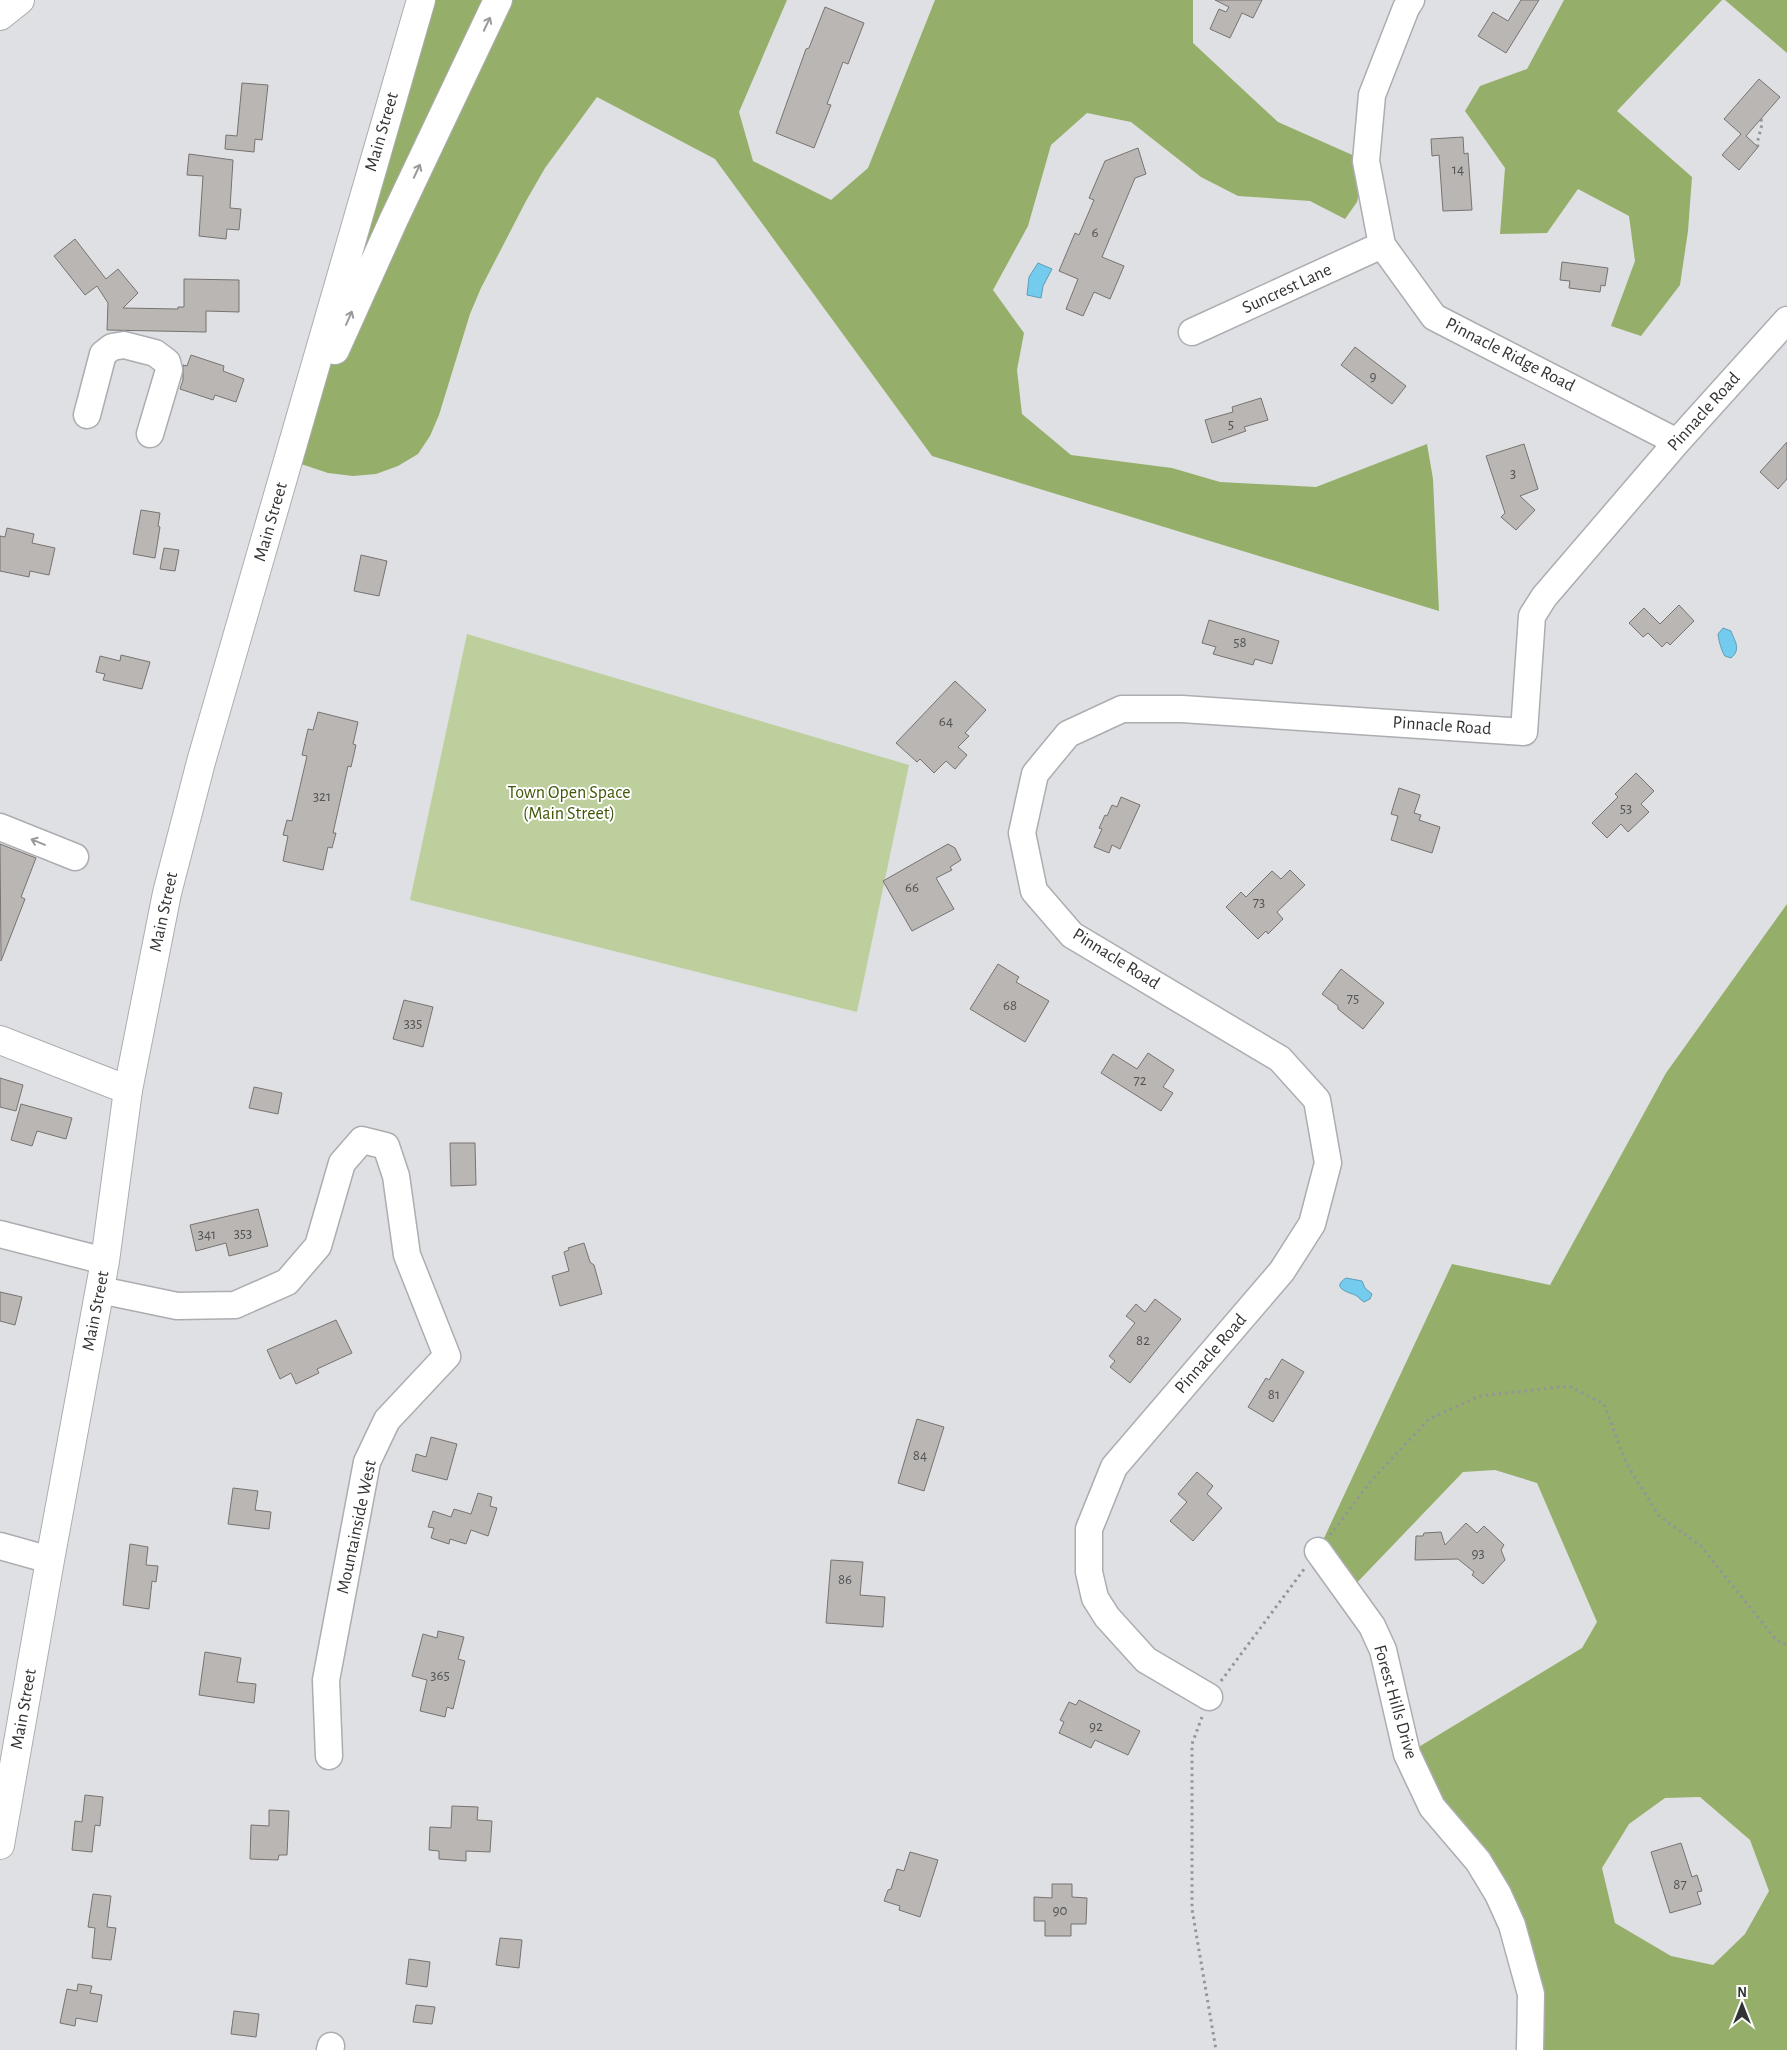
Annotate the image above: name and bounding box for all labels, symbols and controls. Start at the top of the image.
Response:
one-way arrow [482,17,492,32]
street label: Main Street [362,90,402,174]
house number: 14 [1452,162,1464,177]
one-way arrow [413,164,422,179]
house number: 6 [1091,225,1099,240]
street label: Suncrest Lane [1240,261,1334,317]
one-way arrow [344,311,354,326]
street label: Pinnacle Ridge Road [1442,315,1578,395]
house number: 9 [1369,369,1377,384]
street label: Pinnacle Road [1664,369,1744,455]
house number: 5 [1228,417,1234,432]
house number: 3 [1510,466,1516,481]
street label: Main Street [251,480,291,564]
house number: 58 [1233,635,1247,650]
house number: 64 [939,714,953,729]
street label: Pinnacle Road [1392,714,1492,738]
park label: Town Open Space (Main Street) [508,784,630,823]
house number: 321 [313,789,331,804]
house number: 53 [1620,801,1632,816]
one-way arrow [30,837,46,846]
street label: Main Street [147,870,181,954]
house number: 66 [905,880,919,895]
house number: 73 [1253,895,1265,910]
street label: Pinnacle Road [1069,925,1163,993]
house number: 75 [1347,991,1359,1006]
house number: 68 [1003,998,1017,1013]
house number: 335 [404,1016,422,1031]
house number: 72 [1133,1073,1147,1088]
house number: 353 [234,1226,252,1241]
house number: 341 [198,1227,216,1242]
street label: Main Street [79,1269,113,1353]
street label: Pinnacle Road [1172,1311,1250,1397]
house number: 82 [1136,1333,1150,1348]
house number: 81 [1268,1387,1280,1402]
house number: 84 [913,1448,927,1463]
street label: Mountainside West [334,1458,380,1596]
house number: 93 [1471,1546,1485,1561]
house number: 86 [838,1572,852,1587]
street label: Forest Hills Drive [1370,1643,1420,1761]
street label: Main Street [8,1667,40,1751]
house number: 365 [430,1668,450,1683]
house number: 92 [1089,1719,1103,1734]
house number: 87 [1673,1877,1687,1892]
house number: 90 [1053,1903,1068,1918]
north arrow [1717,1980,1767,2030]
text: N [1737,1986,1747,2000]

